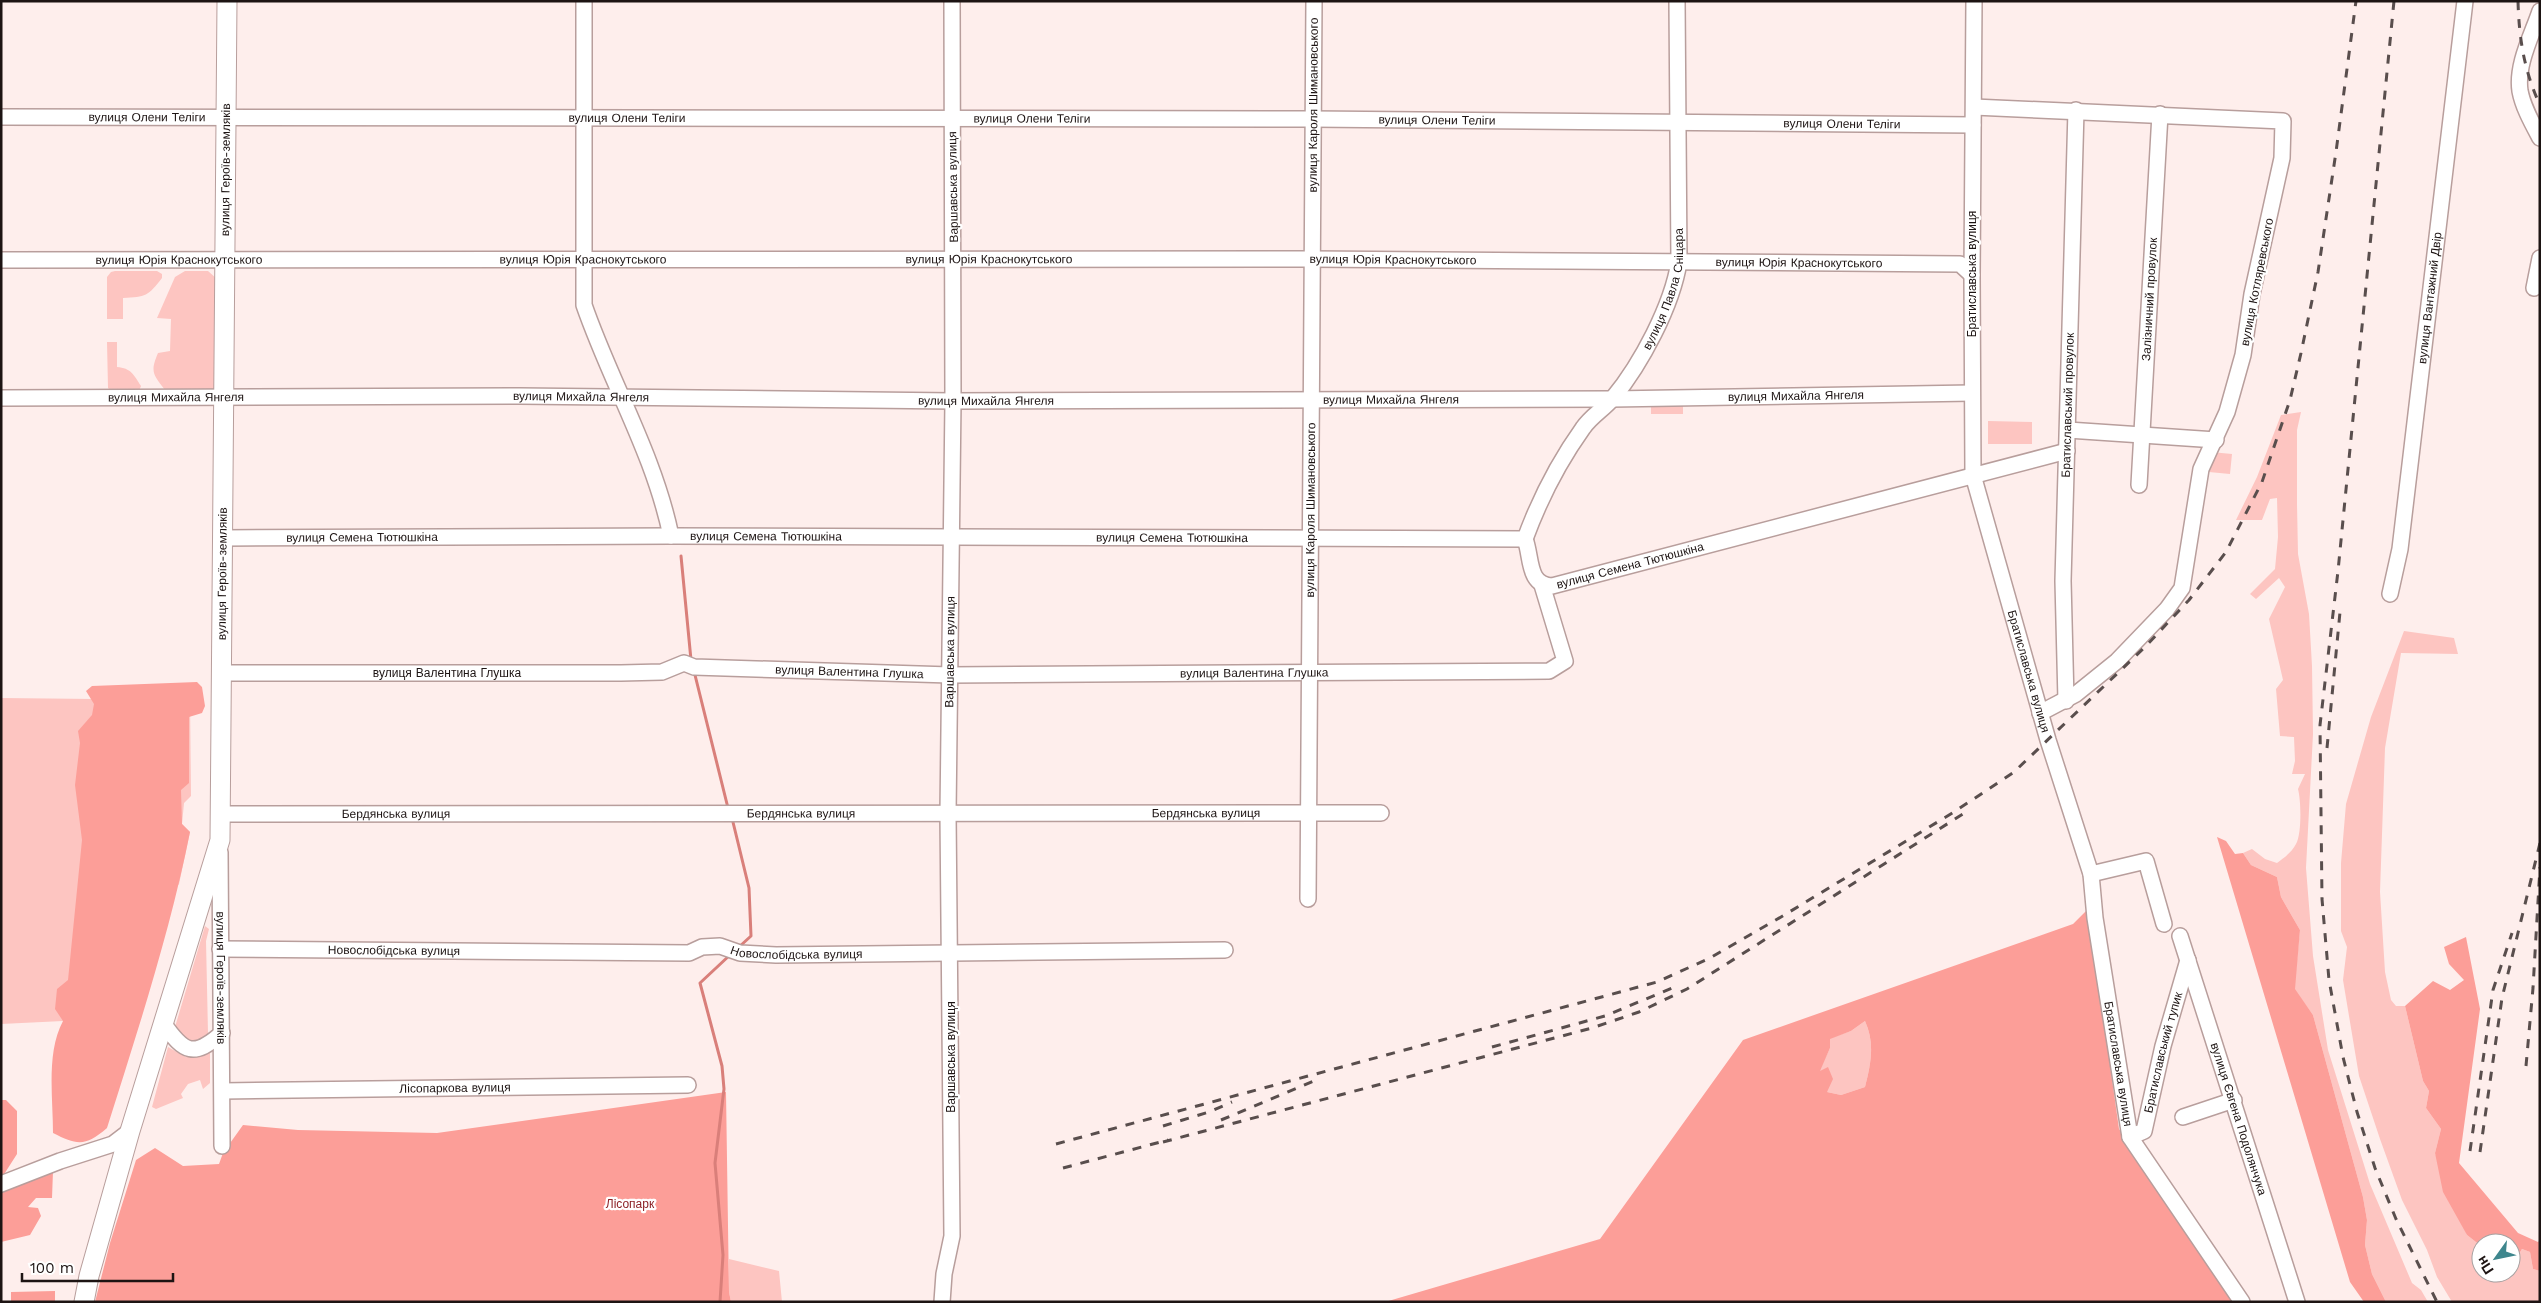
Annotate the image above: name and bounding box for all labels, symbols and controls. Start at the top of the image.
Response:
street label: вулиця Кароля Шимановського [1306,17,1321,192]
street label: вулиця Героїв-земляків [218,103,233,236]
street label: вулиця Олени Теліги [88,110,206,124]
street label: вулиця Олени Теліги [568,111,686,125]
street label: вулиця Олени Теліги [973,111,1091,126]
street label: вулиця Олени Теліги [1378,113,1496,128]
street label: вулиця Олени Теліги [1783,116,1901,131]
street label: Варшавська вулиця [945,131,961,243]
street label: Братиславська вулиця [1965,211,1979,337]
street label: вулиця Котляревського [2238,217,2276,347]
street label: вулиця Павла Сніцара [1640,228,1686,352]
street label: вулиця Вантажний Двір [2415,231,2445,364]
street label: Залізничний провулок [2139,236,2160,361]
street label: вулиця Юрія Краснокутського [500,252,667,267]
street label: вулиця Юрія Краснокутського [906,252,1073,266]
street label: вулиця Юрія Краснокутського [1310,252,1477,267]
street label: вулиця Юрія Краснокутського [96,253,263,267]
street label: вулиця Юрія Краснокутського [1716,255,1883,270]
street label: Братиславський провулок [2059,332,2077,478]
street label: вулиця Михайла Янгеля [1728,388,1864,404]
street label: вулиця Михайла Янгеля [513,389,649,404]
street label: вулиця Михайла Янгеля [108,390,244,405]
street label: вулиця Михайла Янгеля [1323,392,1459,407]
street label: вулиця Михайла Янгеля [918,394,1054,408]
street label: вулиця Кароля Шимановського [1303,422,1318,597]
street label: вулиця Героїв-земляків [215,507,230,640]
street label: вулиця Семена Тютюшкіна [690,529,842,544]
street label: вулиця Семена Тютюшкіна [286,530,438,545]
street label: вулиця Семена Тютюшкіна [1096,530,1248,545]
street label: вулиця Семена Тютюшкіна [1555,539,1706,592]
street label: Варшавська вулиця [942,596,958,708]
street label: Братиславська вулиця [2005,608,2053,734]
street label: вулиця Валентина Глушка [775,663,924,681]
street label: вулиця Валентина Глушка [1180,665,1329,680]
street label: вулиця Валентина Глушка [373,666,522,680]
street label: Бердянська вулиця [747,806,855,821]
street label: Бердянська вулиця [1152,806,1260,820]
street label: Бердянська вулиця [342,807,450,821]
street label: вулиця Героїв-земляків [213,912,228,1044]
street label: Новослобідська вулиця [328,943,460,958]
street label: Новослобідська вулиця [729,943,863,962]
street label: Братиславський тупик [2141,990,2186,1114]
street label: Братиславська вулиця [2101,1000,2135,1127]
street label: Варшавська вулиця [944,1001,958,1113]
street label: вулиця Євгена Подолянчука [2208,1041,2269,1197]
street label: Лісопаркова вулиця [399,1080,511,1096]
park label: Лісопарк [606,1197,655,1211]
north arrow [2471,1233,2521,1283]
scale bar [22,1250,174,1282]
text: Пн [2473,1253,2497,1277]
text: 100 m [30,1259,74,1277]

